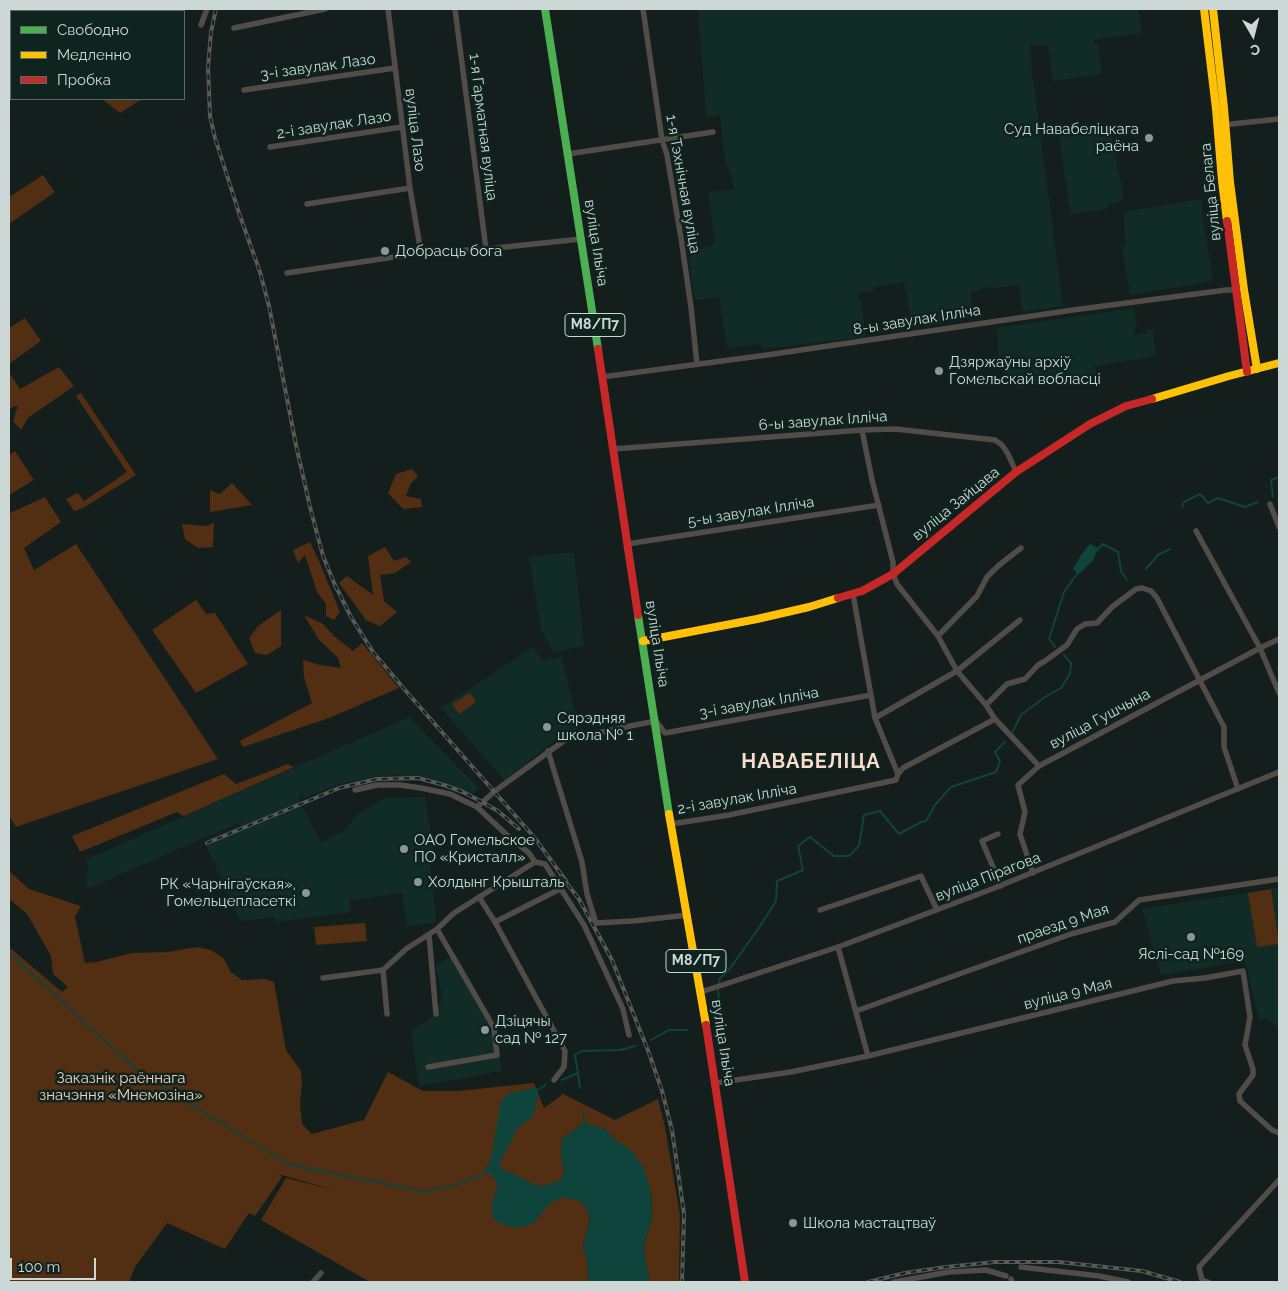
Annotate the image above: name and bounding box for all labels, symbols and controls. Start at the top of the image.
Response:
legend [10,10,185,100]
north arrow [1228,10,1278,60]
text: Свободно [57,21,129,39]
text: С [1249,41,1261,58]
text: Медленно [57,46,131,64]
street label: 3-і завулак Лазо [259,50,377,84]
street label: 1-я Гарматная вуліца [465,52,501,202]
text: Пробка [57,71,111,89]
street label: вуліца Лазо [401,87,429,173]
street label: 2-і завулак Лазо [275,107,393,143]
street label: 1-я Тэхнічная вуліца [662,113,704,255]
place label: Суд Навабеліцкага раёна [1004,120,1139,155]
marker: Суд Навабеліцкага раёна [1143,132,1155,144]
street label: вуліца Белага [1197,142,1225,242]
street label: вуліца Ільіча [580,198,612,288]
place label: Добрасць бога [395,242,502,260]
marker: Добрасць бога [379,245,391,257]
street label: 8-ы завулак Ілліча [852,301,982,339]
road number: М8/П7 [565,314,625,336]
place label: Дзяржаўны архіў Гомельскай вобласці [949,353,1101,388]
marker: Дзяржаўны архіў Гомельскай вобласці [933,365,945,377]
street label: 6-ы завулак Ілліча [758,408,888,434]
street label: вуліца Зайцава [909,463,1003,545]
street label: 5-ы завулак Ілліча [686,493,816,531]
street label: вуліца Ільіча [641,599,673,689]
street label: 3-і завулак Ілліча [698,684,820,722]
street label: вуліца Гушчына [1047,685,1153,753]
place label: Сярэдняя школа № 1 [557,709,633,744]
marker: Сярэдняя школа № 1 [541,721,553,733]
district label: НАВАБЕЛІЦА [740,750,882,774]
street label: 2-і завулак Ілліча [676,780,798,818]
place label: ОАО Гомельское ПО «Кристалл» [414,831,535,866]
marker: ОАО Гомельское ПО «Кристалл» [398,843,410,855]
street label: вуліца Пірагова [933,849,1043,905]
place label: Холдынг Крышталь [428,873,565,891]
place label: РК «Чарнігаўская», Гомельцепласеткі [160,875,296,910]
marker: Холдынг Крышталь [412,876,424,888]
marker: РК «Чарнігаўская», Гомельцепласеткі [300,887,312,899]
street label: праезд 9 Мая [1015,900,1111,948]
marker: Яслі-сад №169 [1185,931,1197,943]
place label: Яслі-сад №169 [1138,945,1244,963]
road number: М8/П7 [666,949,726,972]
street label: вуліца 9 Мая [1022,974,1114,1014]
street label: вуліца Ільіча [707,998,739,1088]
place label: Дзіцячы сад № 127 [495,1012,567,1047]
marker: Дзіцячы сад № 127 [479,1024,491,1036]
park label: Заказнік раённага значэння «Мнемозіна» [39,1069,203,1104]
place label: Школа мастацтваў [803,1214,936,1232]
marker: Школа мастацтваў [787,1217,799,1229]
scale bar [12,1248,99,1280]
text: 100 m [18,1258,60,1276]

